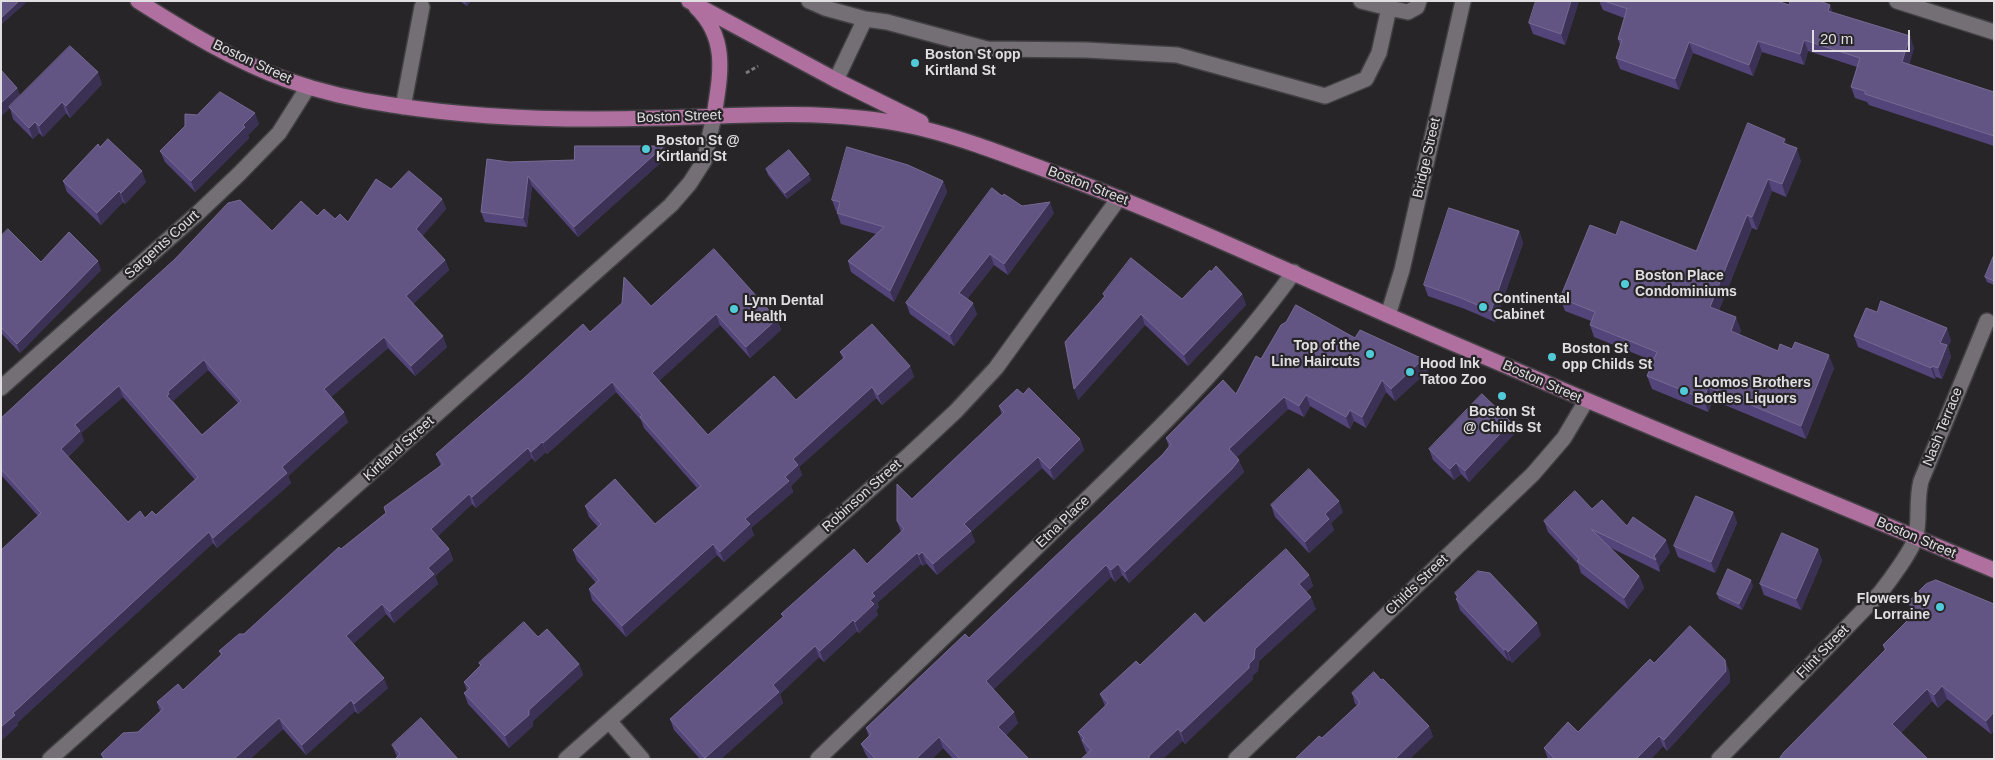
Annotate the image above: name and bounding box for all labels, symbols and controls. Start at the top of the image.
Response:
scale bar [1815,20,1912,52]
text: 20 m [1820,30,1853,47]
street label: Boston Street [210,36,294,88]
place label: Boston St opp Kirtland St [925,47,1021,80]
marker: Boston St opp Kirtland St [909,57,921,69]
street label: Boston Street [636,107,722,127]
street label: Bridge Street [1410,116,1444,200]
place label: Boston St @ Kirtland St [656,133,740,166]
marker: Boston St @ Kirtland St [640,143,652,155]
street label: Boston Street [1045,163,1131,209]
street label: Sargents Court [121,207,203,283]
place label: Boston Place Condominiums [1635,268,1737,300]
marker: Boston Place Condominiums [1619,278,1631,290]
place label: Continental Cabinet [1493,291,1570,324]
place label: Lynn Dental Health [744,293,824,326]
marker: Continental Cabinet [1477,301,1489,313]
marker: Lynn Dental Health [728,303,740,315]
place label: Top of the Line Haircuts [1271,338,1360,371]
place label: Boston St opp Childs St [1562,341,1652,374]
marker: Top of the Line Haircuts [1364,348,1376,360]
marker: Boston St opp Childs St [1546,351,1558,363]
place label: Hood Ink Tatoo Zoo [1420,356,1487,388]
street label: Boston Street [1500,357,1584,407]
marker: Hood Ink Tatoo Zoo [1404,366,1416,378]
place label: Loomos Brothers Bottles Liquors [1694,375,1811,408]
marker: Loomos Brothers Bottles Liquors [1678,385,1690,397]
street label: Nash Terrace [1920,385,1966,469]
marker: Boston St @ Childs St [1496,390,1508,402]
place label: Boston St @ Childs St [1463,404,1541,437]
street label: Kirtland Street [360,413,438,485]
street label: Robinson Street [819,456,905,536]
street label: Etna Place [1033,492,1093,552]
street label: Boston Street [1874,514,1958,562]
street label: Childs Street [1382,551,1452,619]
place label: Flowers by Lorraine [1857,591,1930,624]
marker: Flowers by Lorraine [1934,601,1946,613]
street label: Flint Street [1793,622,1853,682]

